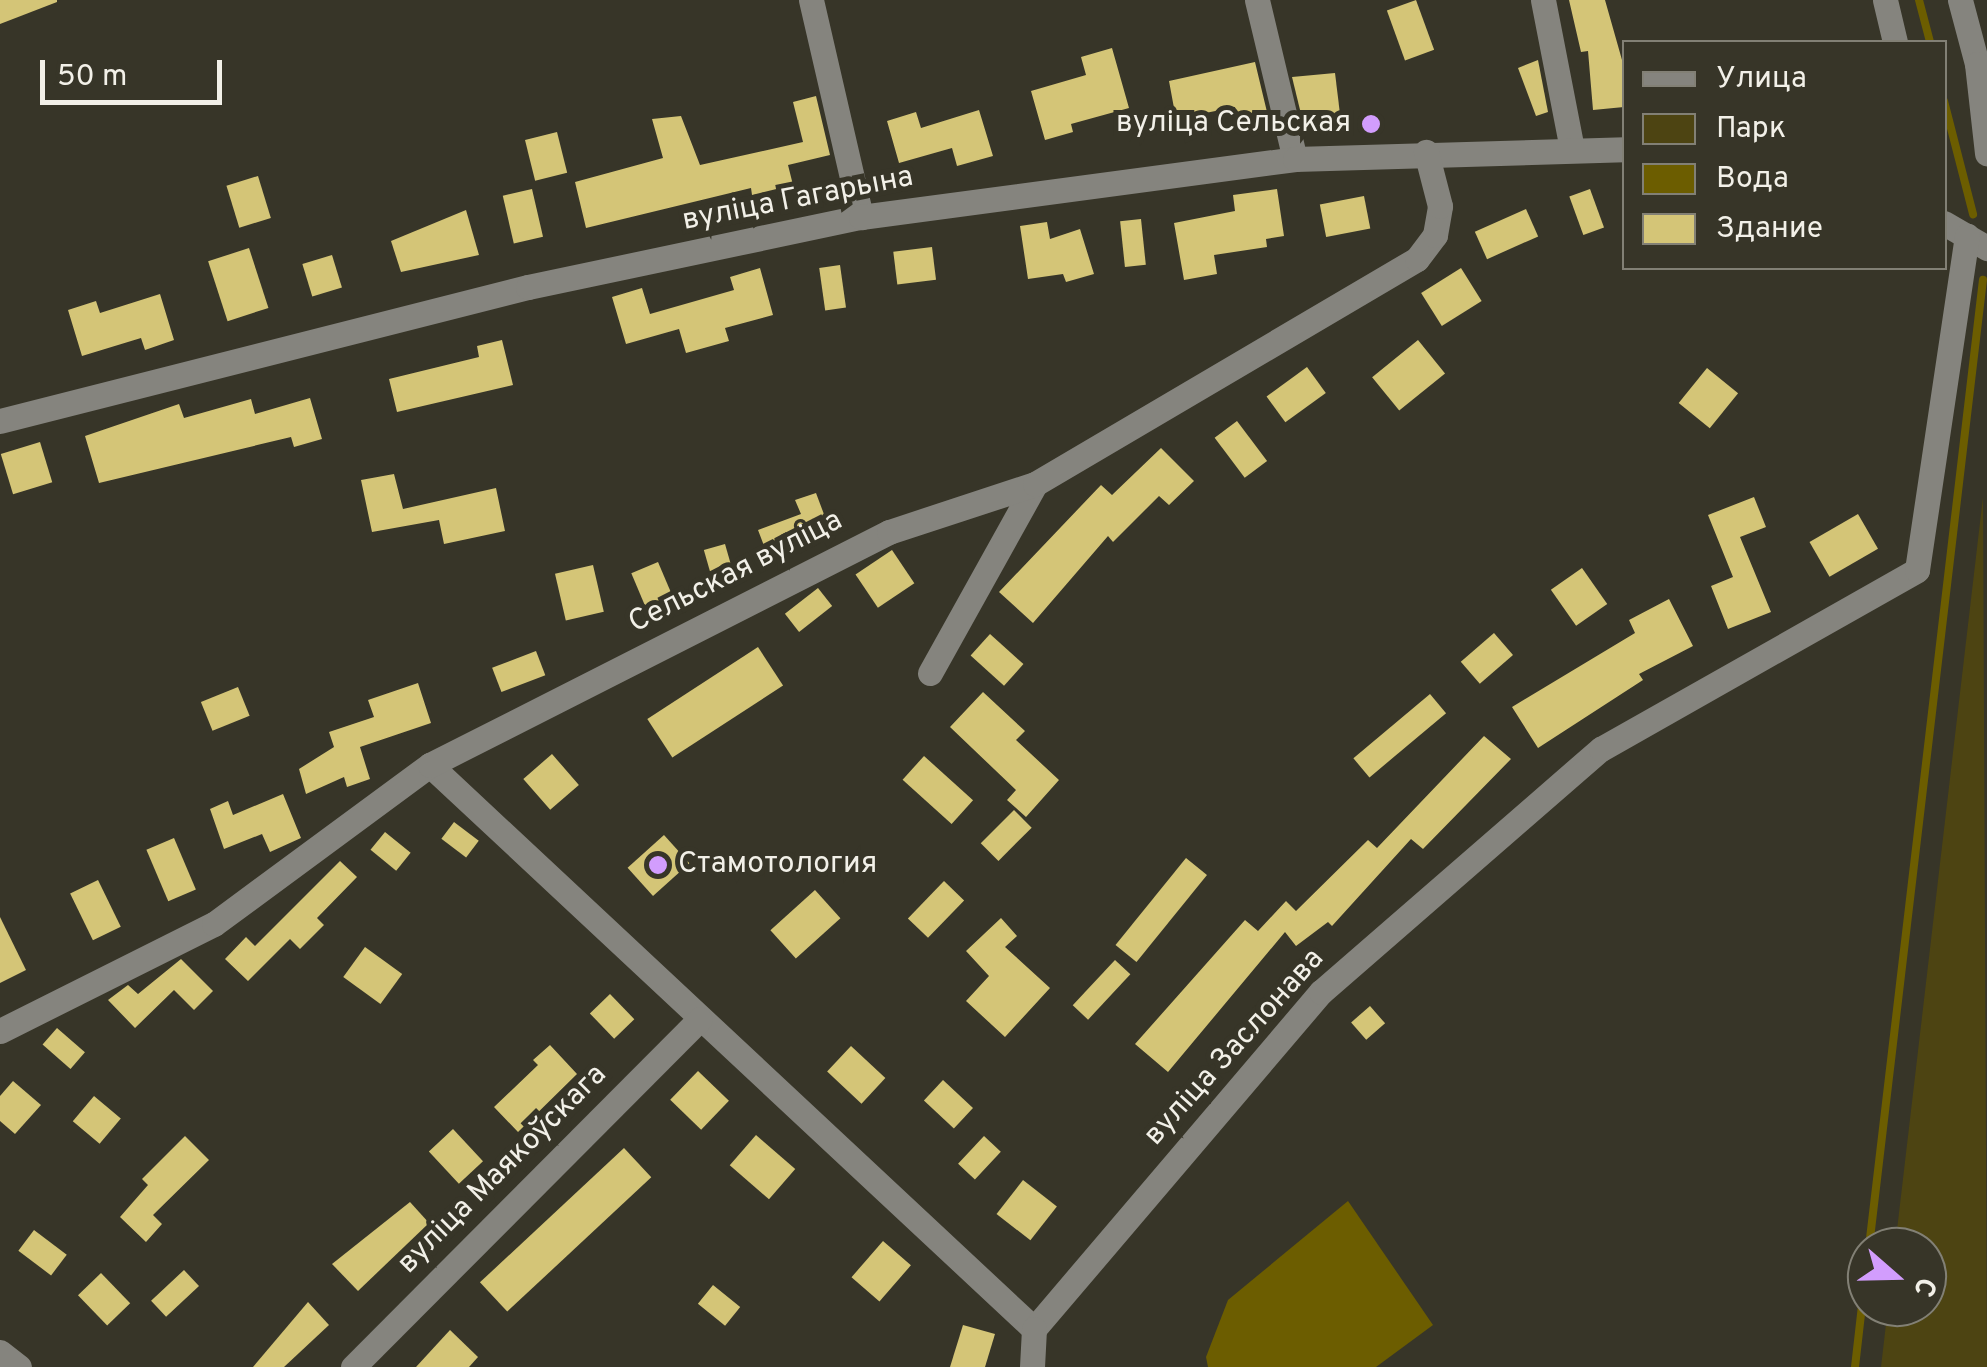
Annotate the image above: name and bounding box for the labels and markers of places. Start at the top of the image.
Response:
place label: вуліца Сельская [1116,106,1351,142]
marker: вуліца Сельская [1360,113,1382,135]
place label: Стамотология [678,847,877,883]
marker: Стамотология [647,854,669,876]

